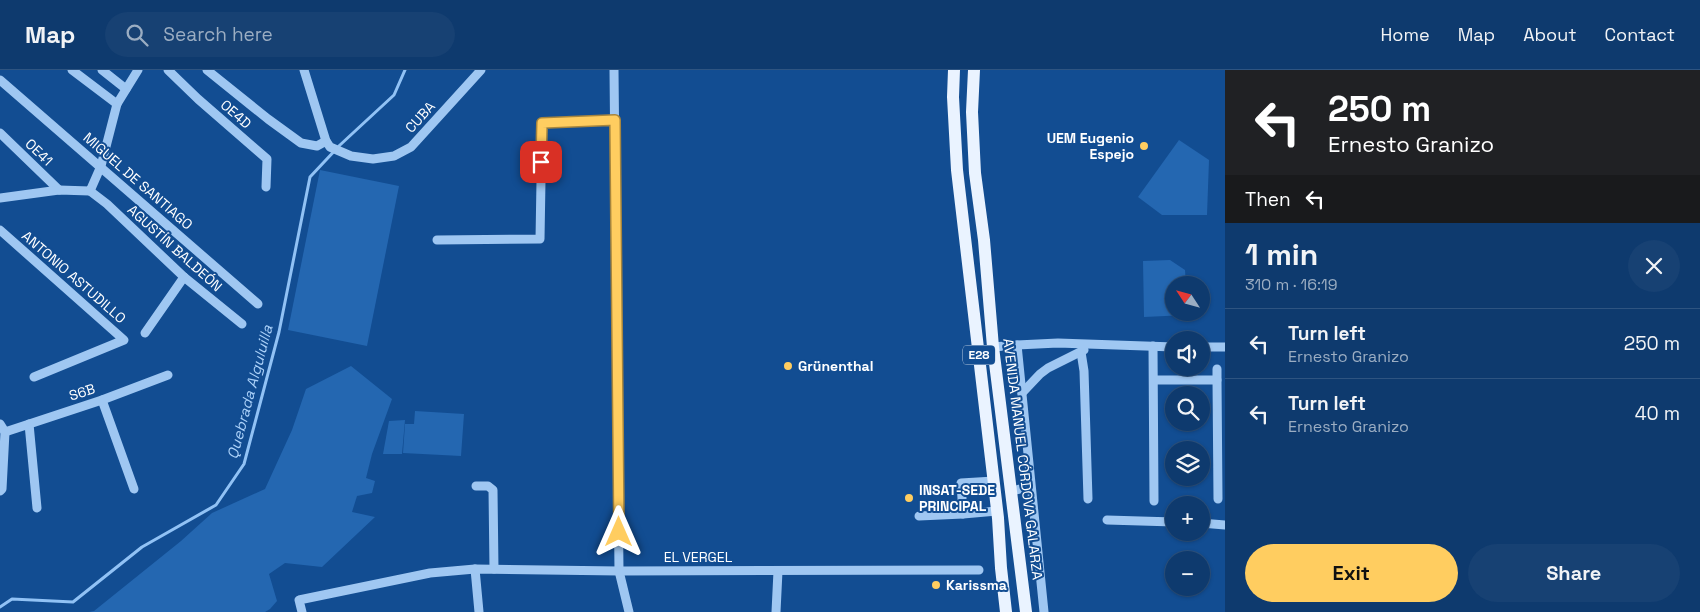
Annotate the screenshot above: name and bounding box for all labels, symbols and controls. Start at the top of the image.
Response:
search box [105,12,455,57]
text: Map [25,19,75,50]
icon: search [123,21,151,49]
text: Search here [163,22,273,47]
text: Home [1381,23,1430,46]
text: Map [1458,23,1495,46]
text: About [1523,23,1577,46]
text: Contact [1605,23,1675,46]
text: 250 m [1328,87,1431,131]
icon: left [1245,90,1310,155]
street label: OE4D [217,96,255,132]
street label: CUBA [401,97,439,137]
street label: MIGUEL DE SANTIAGO [80,129,196,233]
place label: UEM Eugenio Espejo [1047,129,1134,163]
text: Ernesto Granizo [1328,130,1494,158]
street label: OE41 [21,135,57,169]
marker: UEM Eugenio Espejo [1138,140,1150,152]
pin [520,141,562,183]
icon: arrive [527,148,555,176]
icon: left [1301,185,1329,213]
text: Then [1245,187,1291,212]
street label: AGUSTÍN BALDEÓN [124,201,226,295]
street label: ANTONIO ASTUDILLO [18,227,130,327]
text: 1 min [1245,235,1318,274]
button: close [1628,240,1680,292]
text: 310 m · 16:19 [1245,274,1337,295]
north arrow [1165,276,1210,321]
map controls [1165,276,1210,596]
text: Turn left [1288,321,1366,346]
water label: Quebrada Alguluilla [222,322,277,461]
icon: left [1245,330,1273,358]
button: sound [1165,331,1210,376]
text: 250 m [1624,331,1680,356]
street label: AVENIDA MANUEL CÓRDOVA GALARZA [999,337,1047,581]
road number: E28 [963,346,995,364]
text: Ernesto Granizo [1288,346,1409,367]
place label: Grünenthal [798,357,873,375]
marker: Grünenthal [782,360,794,372]
street label: S6B [67,379,97,405]
button: search [1165,386,1210,431]
text: Turn left [1288,391,1366,416]
icon: left [1245,400,1273,428]
text: 40 m [1635,401,1680,426]
text: Ernesto Granizo [1288,416,1409,437]
button: layers [1165,441,1210,486]
place label: INSAT-SEDE PRINCIPAL [919,481,995,515]
marker: INSAT-SEDE PRINCIPAL [903,492,915,504]
button: + [1165,496,1210,541]
position arrow [592,505,644,557]
button: Exit [1245,544,1458,602]
button: Share [1468,544,1680,602]
street label: EL VERGEL [664,548,733,566]
button: − [1165,551,1210,596]
place label: Karissma [946,576,1007,594]
marker: Karissma [930,579,942,591]

